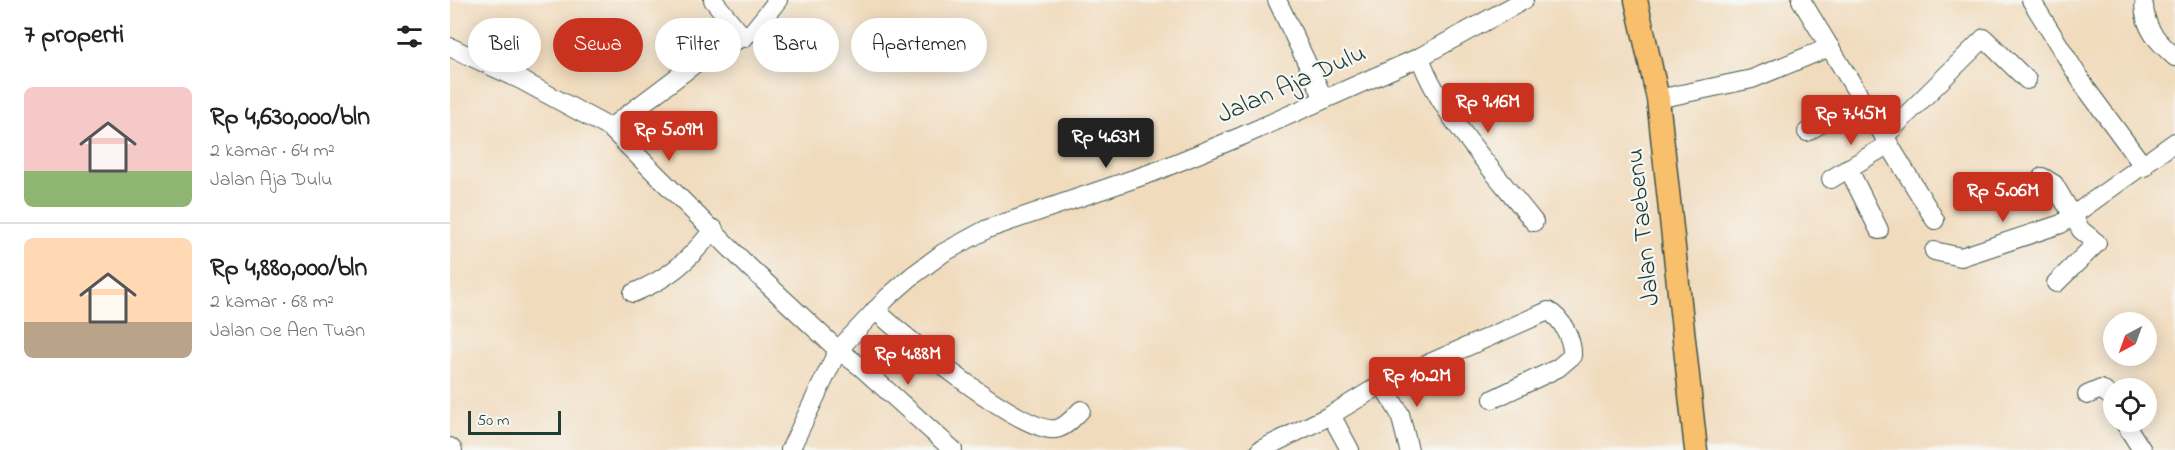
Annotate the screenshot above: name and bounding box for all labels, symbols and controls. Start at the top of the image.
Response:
text: 7 properti [24,17,124,55]
chip: Beli [468,18,541,72]
chip: Sewa [553,18,643,72]
chip: Filter [655,18,741,72]
chip: Baru [753,18,839,72]
chip: Apartemen [851,18,987,72]
icon: filters [393,20,426,53]
street label: Jalan Aja Dulu [1212,35,1372,135]
pin: Rp 9.16M [1426,83,1550,134]
text: Rp 9.16M [1456,88,1520,117]
pin: Rp 7.45M [1789,95,1913,146]
text: Rp 4,630,000/bln [210,99,370,137]
text: Rp 7.45M [1815,100,1887,129]
icon: home [72,111,144,183]
pin: Rp 5.09M [607,111,731,162]
text: Rp 5.09M [634,116,704,145]
pin: Rp 4.63M [1044,118,1168,169]
text: Rp 4.63M [1072,123,1140,152]
text: 2 kamar · 64 m² [210,137,335,166]
street label: Jalan Taebenu [1617,146,1671,308]
text: Jalan Aja Dulu [210,166,333,195]
pin: Rp 5.06M [1941,172,2065,223]
text: Rp 5.06M [1967,177,2039,206]
text: Rp 4,880,000/bln [210,250,367,288]
icon: home [72,262,144,334]
text: 2 kamar · 68 m² [210,288,334,317]
north arrow [2103,312,2157,366]
map controls [2103,312,2157,432]
text: Jalan Oe Aen Tuan [210,317,365,346]
pin: Rp 4.88M [846,335,970,386]
text: Rp 4.88M [875,340,941,369]
pin: Rp 10.2M [1355,357,1479,408]
text: Rp 10.2M [1383,362,1451,391]
button: locate [2103,378,2157,432]
scale bar [468,408,561,436]
text: 50 m [477,409,509,433]

